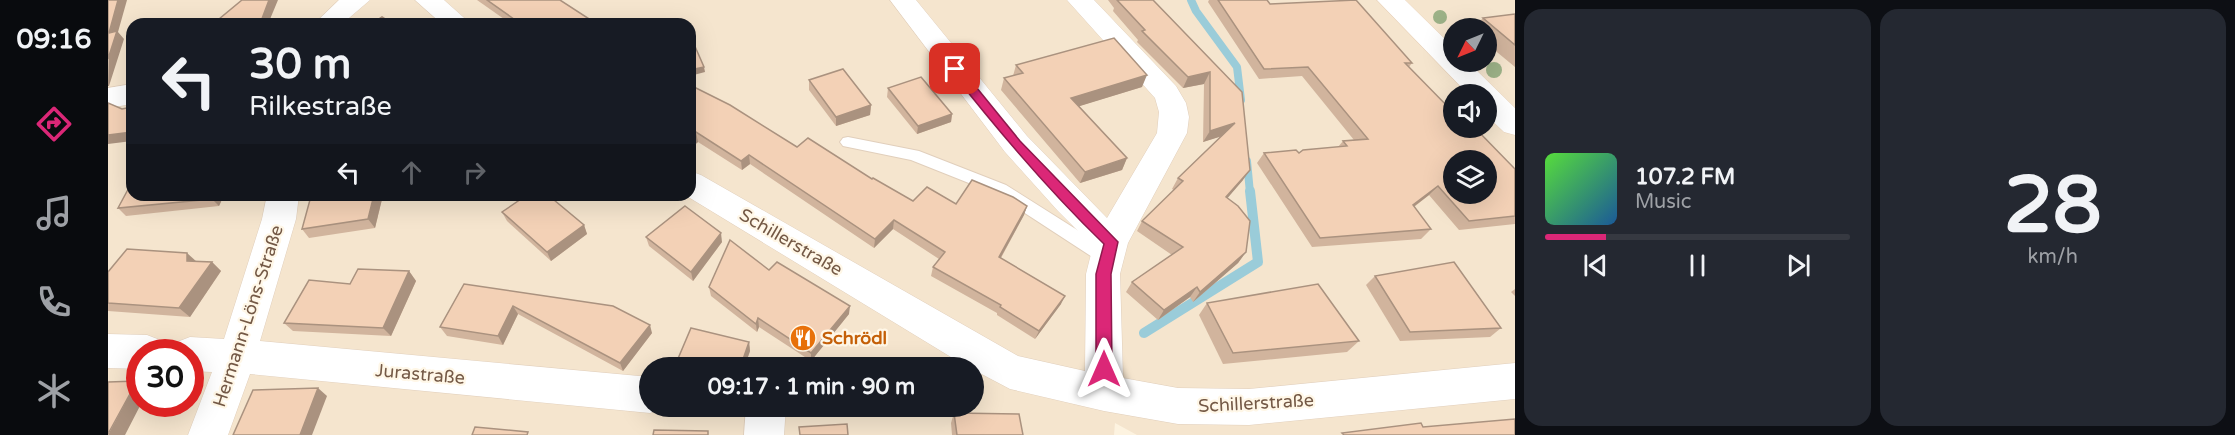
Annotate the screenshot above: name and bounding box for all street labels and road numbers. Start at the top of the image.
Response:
street label: Schillerstraße [735,204,847,280]
street label: Hermann-Löns-Straße [208,222,288,410]
street label: Jurastraße [374,359,466,389]
street label: Schillerstraße [1198,389,1314,417]

